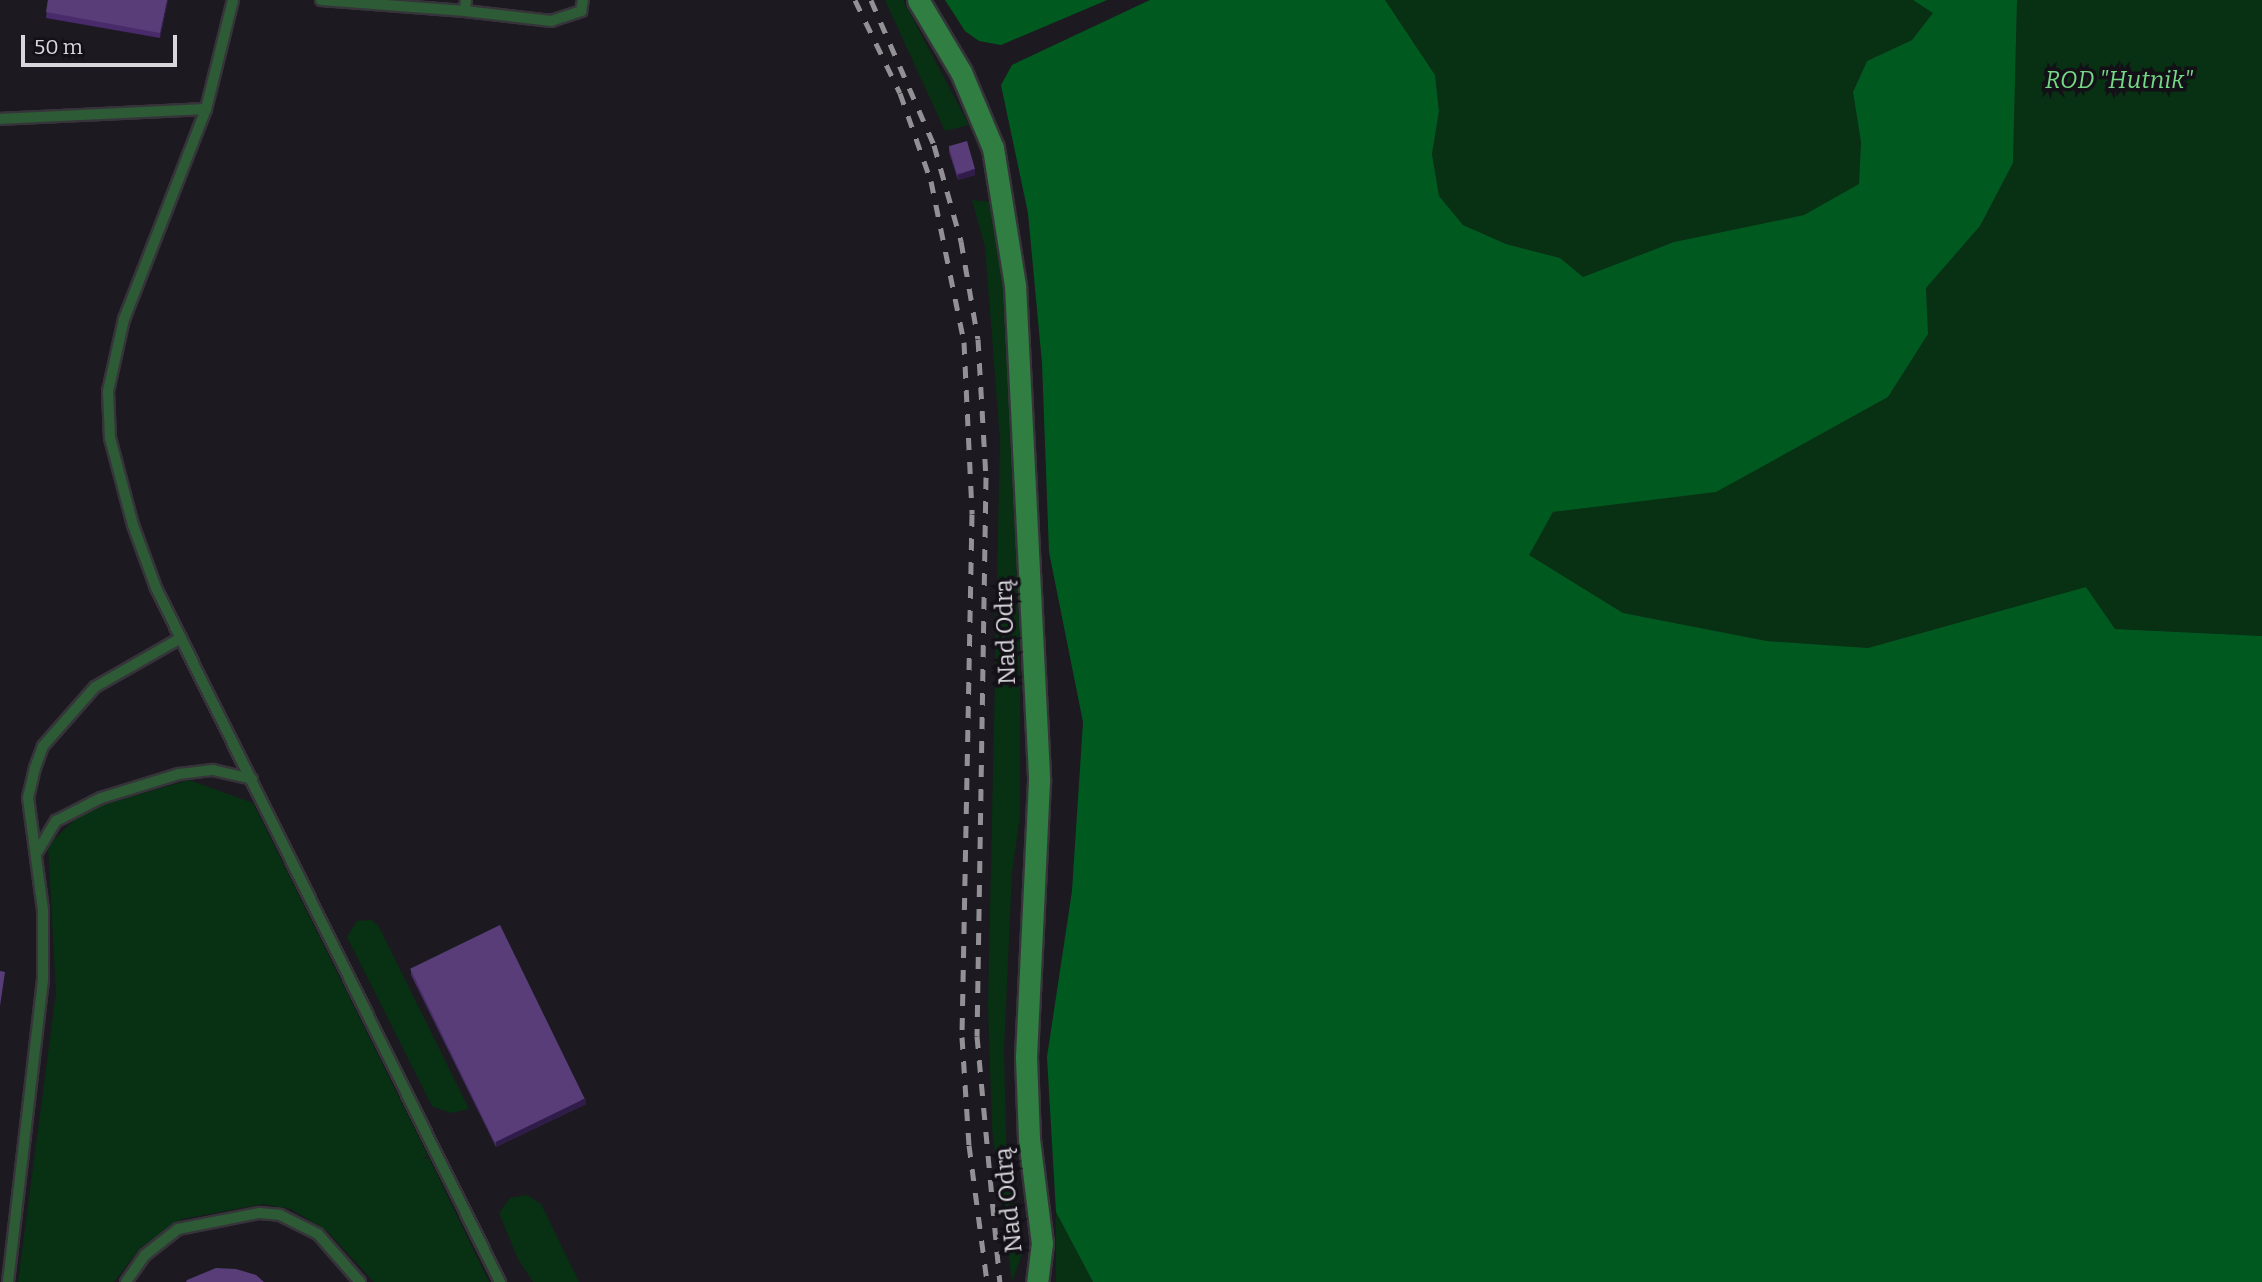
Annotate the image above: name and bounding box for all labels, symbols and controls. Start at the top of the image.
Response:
scale bar [24,21,180,65]
text: 50 m [34,34,83,60]
park label: ROD "Hutnik" [2045,67,2193,95]
street label: Nad Odrą [990,579,1022,685]
street label: Nad Odrą [989,1146,1029,1254]

